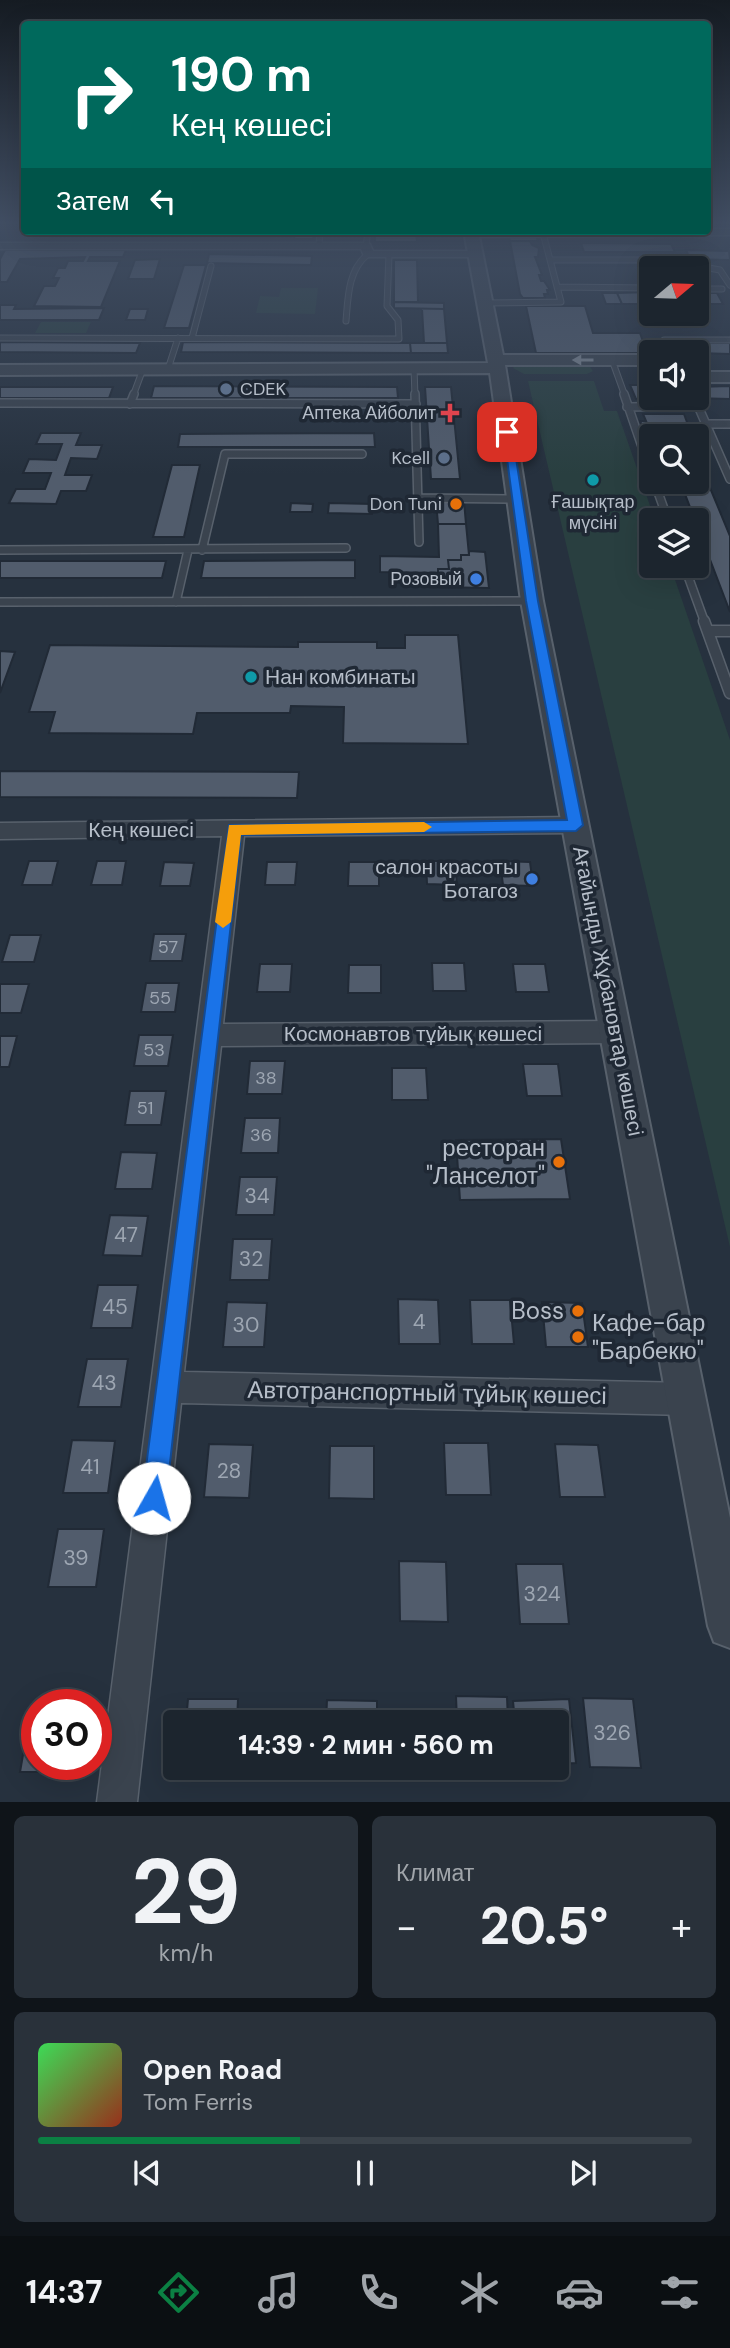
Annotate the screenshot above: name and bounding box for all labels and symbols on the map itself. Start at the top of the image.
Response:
north arrow [639,256,709,326]
one-way arrow [572,354,594,366]
place label: CDEK [240,377,286,401]
marker: CDEK [218,381,234,397]
place label: Аптека Айболит [302,401,436,425]
pin [477,402,537,462]
marker: Аптека Айболит [442,405,458,421]
place label: Kcell [392,446,430,470]
marker: Kcell [436,450,452,466]
marker: Ғашықтар мүсіні [585,472,601,488]
place label: Ғашықтар мүсіні [550,490,635,535]
place label: Don Tuni [370,492,442,516]
marker: Don Tuni [448,496,464,512]
place label: Розовый [390,567,462,591]
marker: Розовый [468,571,484,587]
place label: Нан комбинаты [265,663,416,691]
marker: Нан комбинаты [243,669,259,685]
street label: Кең көшесі [88,816,194,844]
street label: Ағайынды Жұбановтар көшесі [566,844,650,1138]
place label: салон красоты Ботагоз [375,853,518,905]
marker: салон красоты Ботагоз [524,871,540,887]
house number: 57 [158,935,178,959]
house number: 55 [149,986,171,1010]
street label: Космонавтов тұйық көшесі [284,1020,542,1048]
house number: 53 [143,1038,165,1062]
house number: 38 [255,1066,277,1090]
house number: 51 [137,1096,153,1120]
house number: 36 [250,1123,272,1147]
place label: ресторан "Ланселот" [426,1132,545,1191]
marker: ресторан "Ланселот" [551,1154,567,1170]
house number: 34 [244,1182,270,1210]
house number: 47 [114,1221,138,1249]
house number: 32 [239,1245,263,1273]
house number: 45 [102,1293,128,1321]
place label: Boss [511,1295,564,1326]
marker: Boss [570,1303,586,1319]
place label: Кафе-бар "Барбекю" [592,1307,705,1366]
house number: 4 [413,1308,426,1336]
house number: 30 [233,1311,259,1339]
marker: Кафе-бар "Барбекю" [570,1329,586,1345]
house number: 43 [91,1369,117,1397]
street label: Автотранспортный тұйық көшесі [247,1374,607,1411]
house number: 41 [80,1453,100,1481]
house number: 28 [217,1457,241,1485]
position arrow [117,1461,191,1535]
house number: 39 [64,1544,89,1572]
house number: 324 [524,1580,561,1608]
speed limit sign: 30 [21,1689,112,1780]
house number: 326 [593,1719,631,1747]

